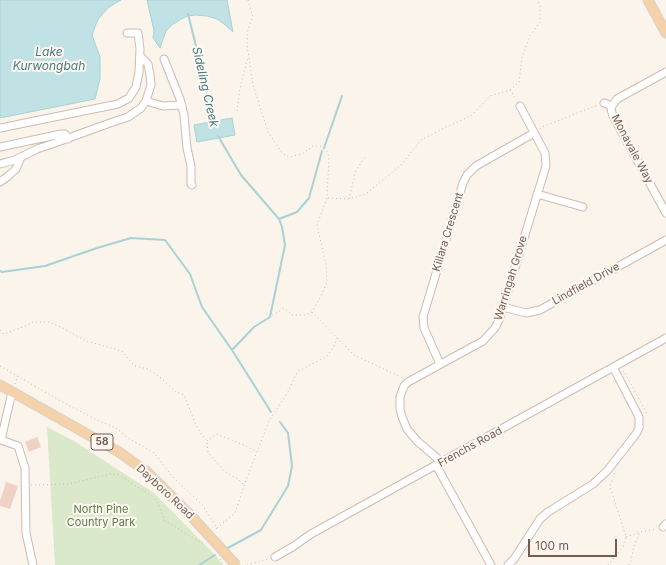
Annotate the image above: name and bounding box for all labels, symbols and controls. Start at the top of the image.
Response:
water label: Lake Kurwongbah [13,45,85,73]
water label: Sideling Creek [189,45,221,129]
street label: Monavale Way [608,112,656,186]
street label: Killara Crescent [430,191,466,273]
street label: Warringah Grove [492,234,530,322]
street label: Lindfield Drive [550,260,622,308]
street label: Frenchs Road [436,424,504,470]
road number: 58 [91,434,113,450]
street label: Dayboro Road [134,462,196,522]
park label: North Pine Country Park [67,503,135,529]
scale bar [530,531,619,557]
text: 100 m [535,538,569,553]

